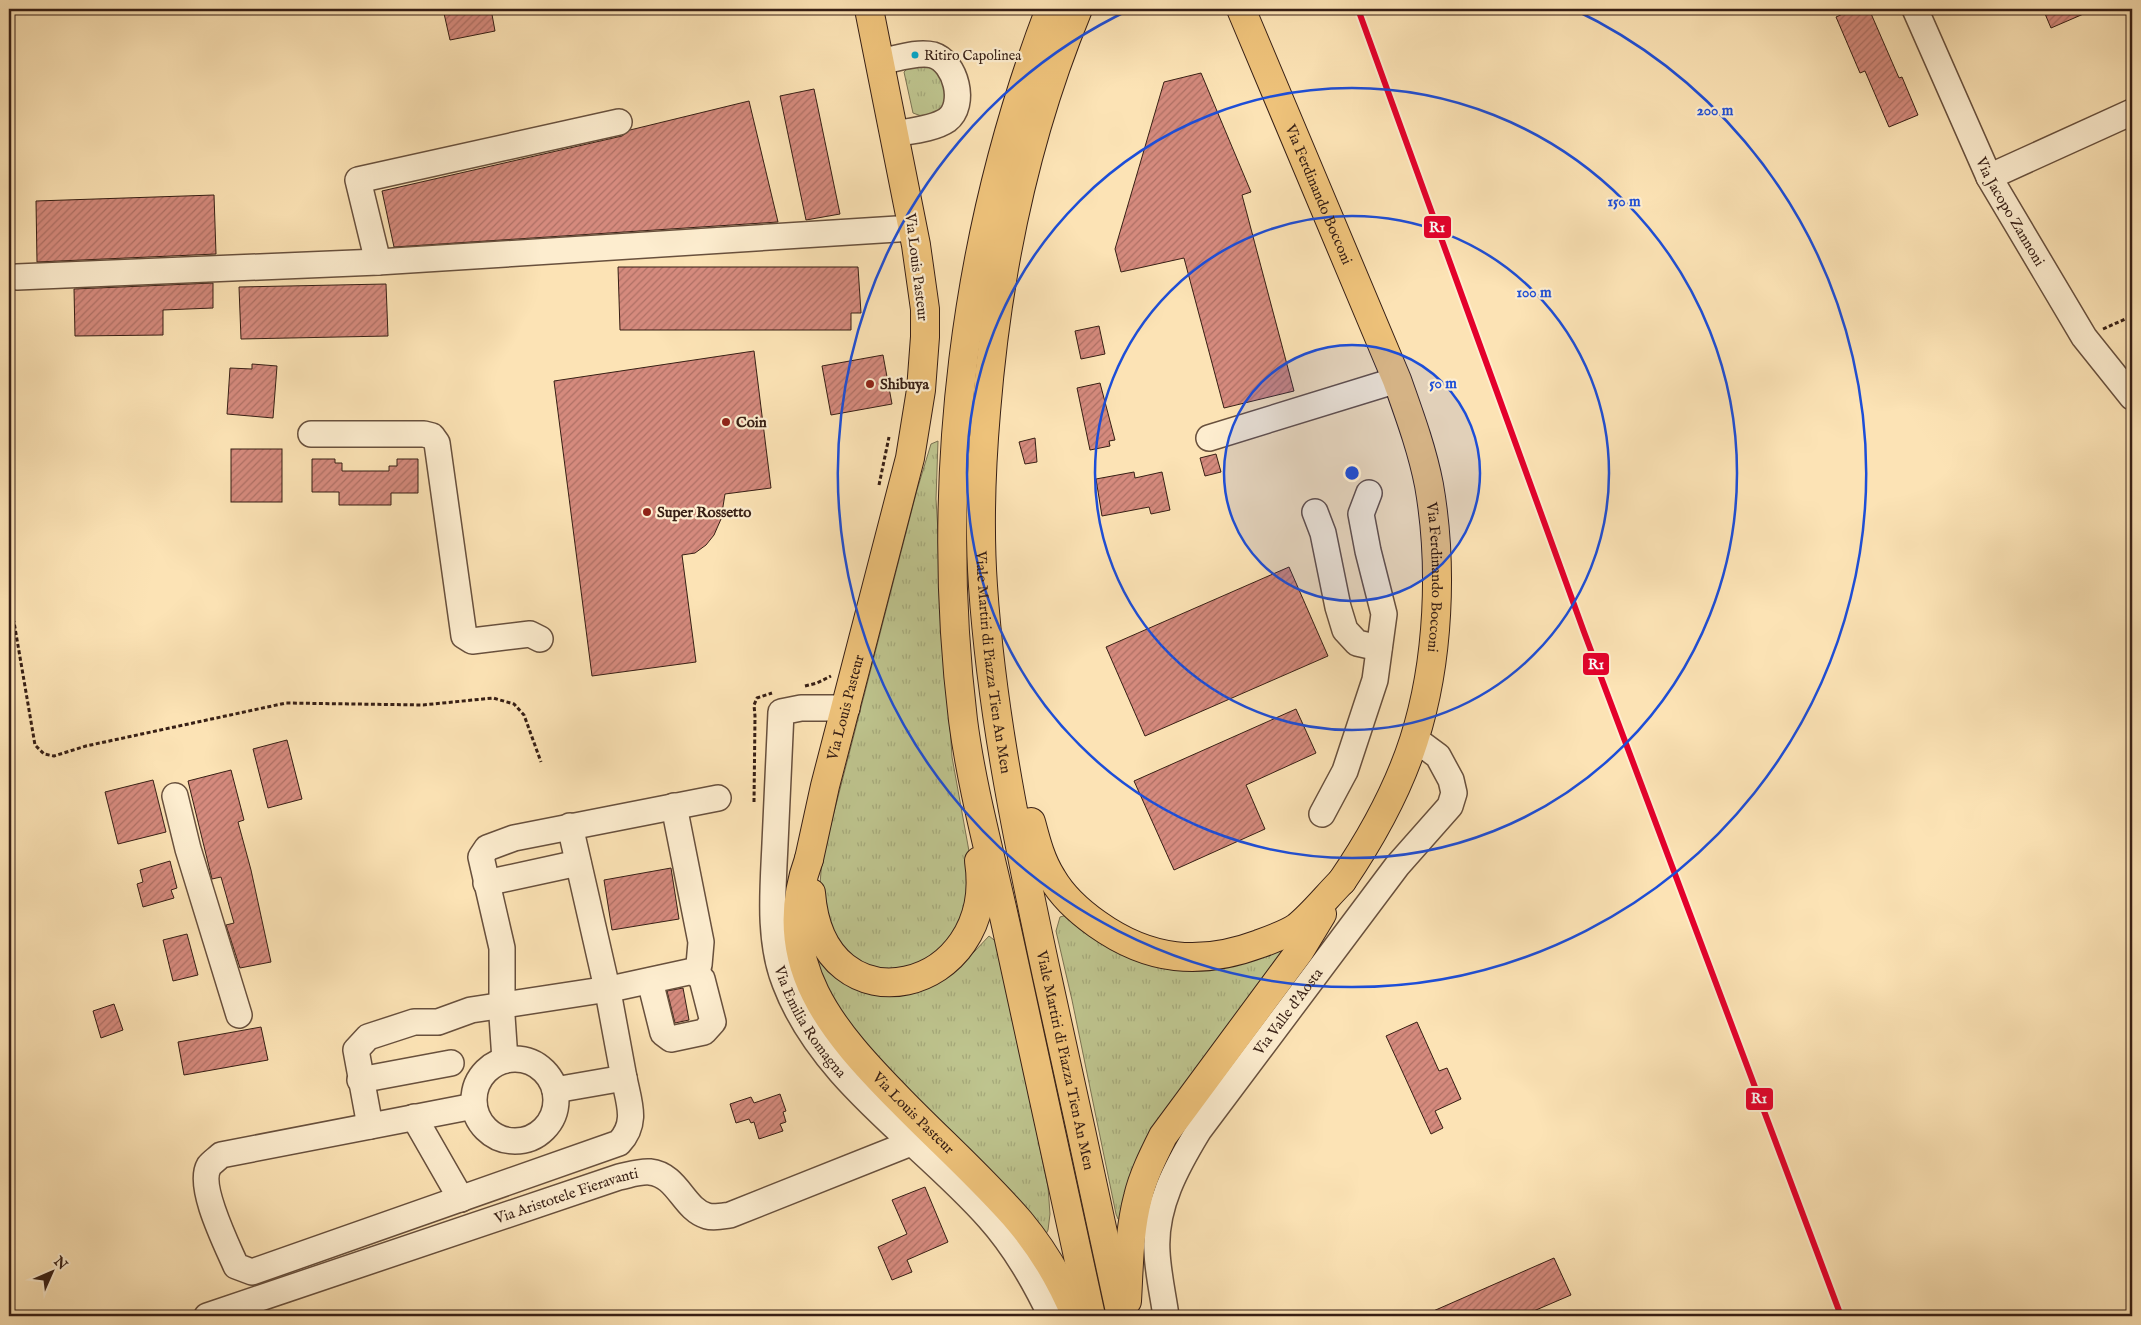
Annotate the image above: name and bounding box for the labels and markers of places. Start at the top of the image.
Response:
place label: Ritiro Capolinea [924,47,1022,65]
marker: Ritiro Capolinea [910,50,920,60]
place label: Shibuya [880,375,930,394]
marker: Shibuya [864,378,876,390]
place label: Coin [736,413,767,432]
marker: Coin [720,416,732,428]
centre of rings [1343,464,1361,482]
place label: Super Rossetto [657,503,751,522]
marker: Super Rossetto [641,506,653,518]

